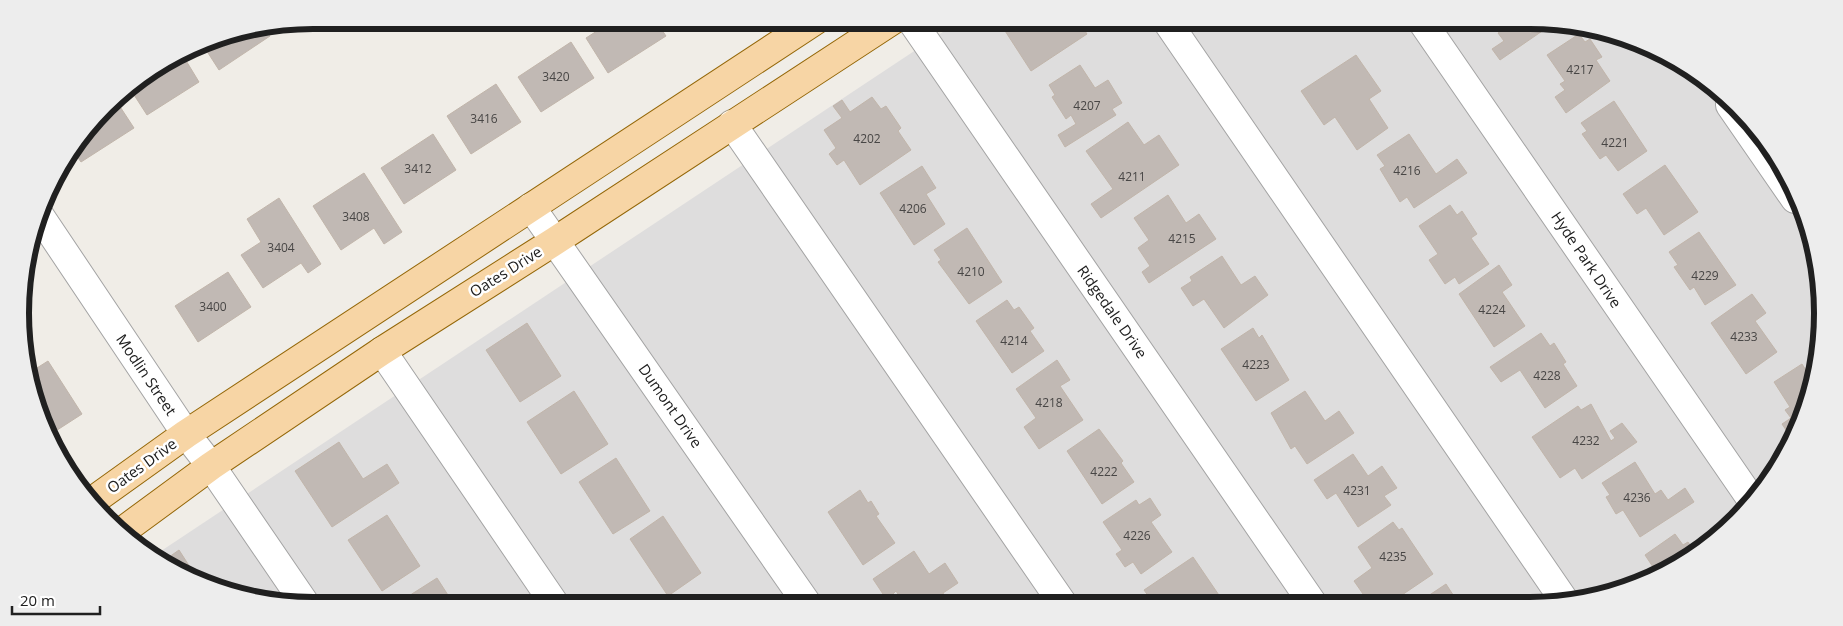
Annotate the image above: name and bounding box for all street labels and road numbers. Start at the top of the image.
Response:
street label: Hyde Park Drive [1547,207,1626,311]
street label: Oates Drive [466,241,545,301]
street label: Ridgedale Drive [1073,261,1152,362]
street label: Modlin Street [112,330,181,419]
street label: Dumont Drive [634,359,707,451]
street label: Oates Drive [103,433,180,497]

